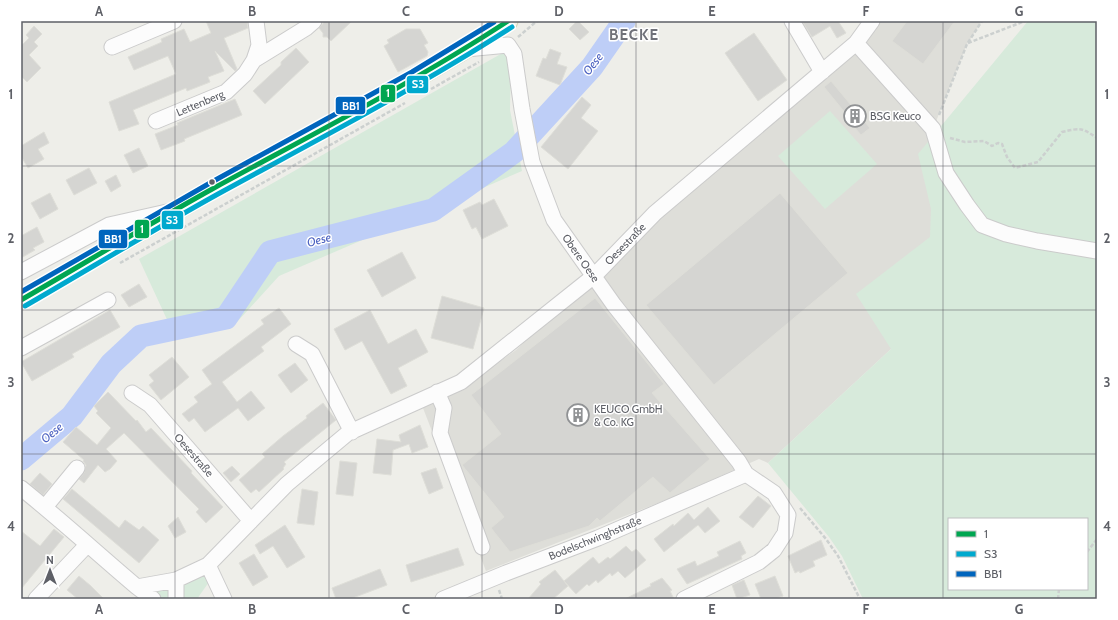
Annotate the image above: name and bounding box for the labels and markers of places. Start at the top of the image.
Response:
building icon: BSG Keuco [842,103,868,129]
place label: BSG Keuco [870,109,921,123]
unlabelled marker [207,177,217,187]
building icon: KEUCO GmbH & Co. KG [565,402,591,428]
place label: KEUCO GmbH & Co. KG [594,402,663,429]

